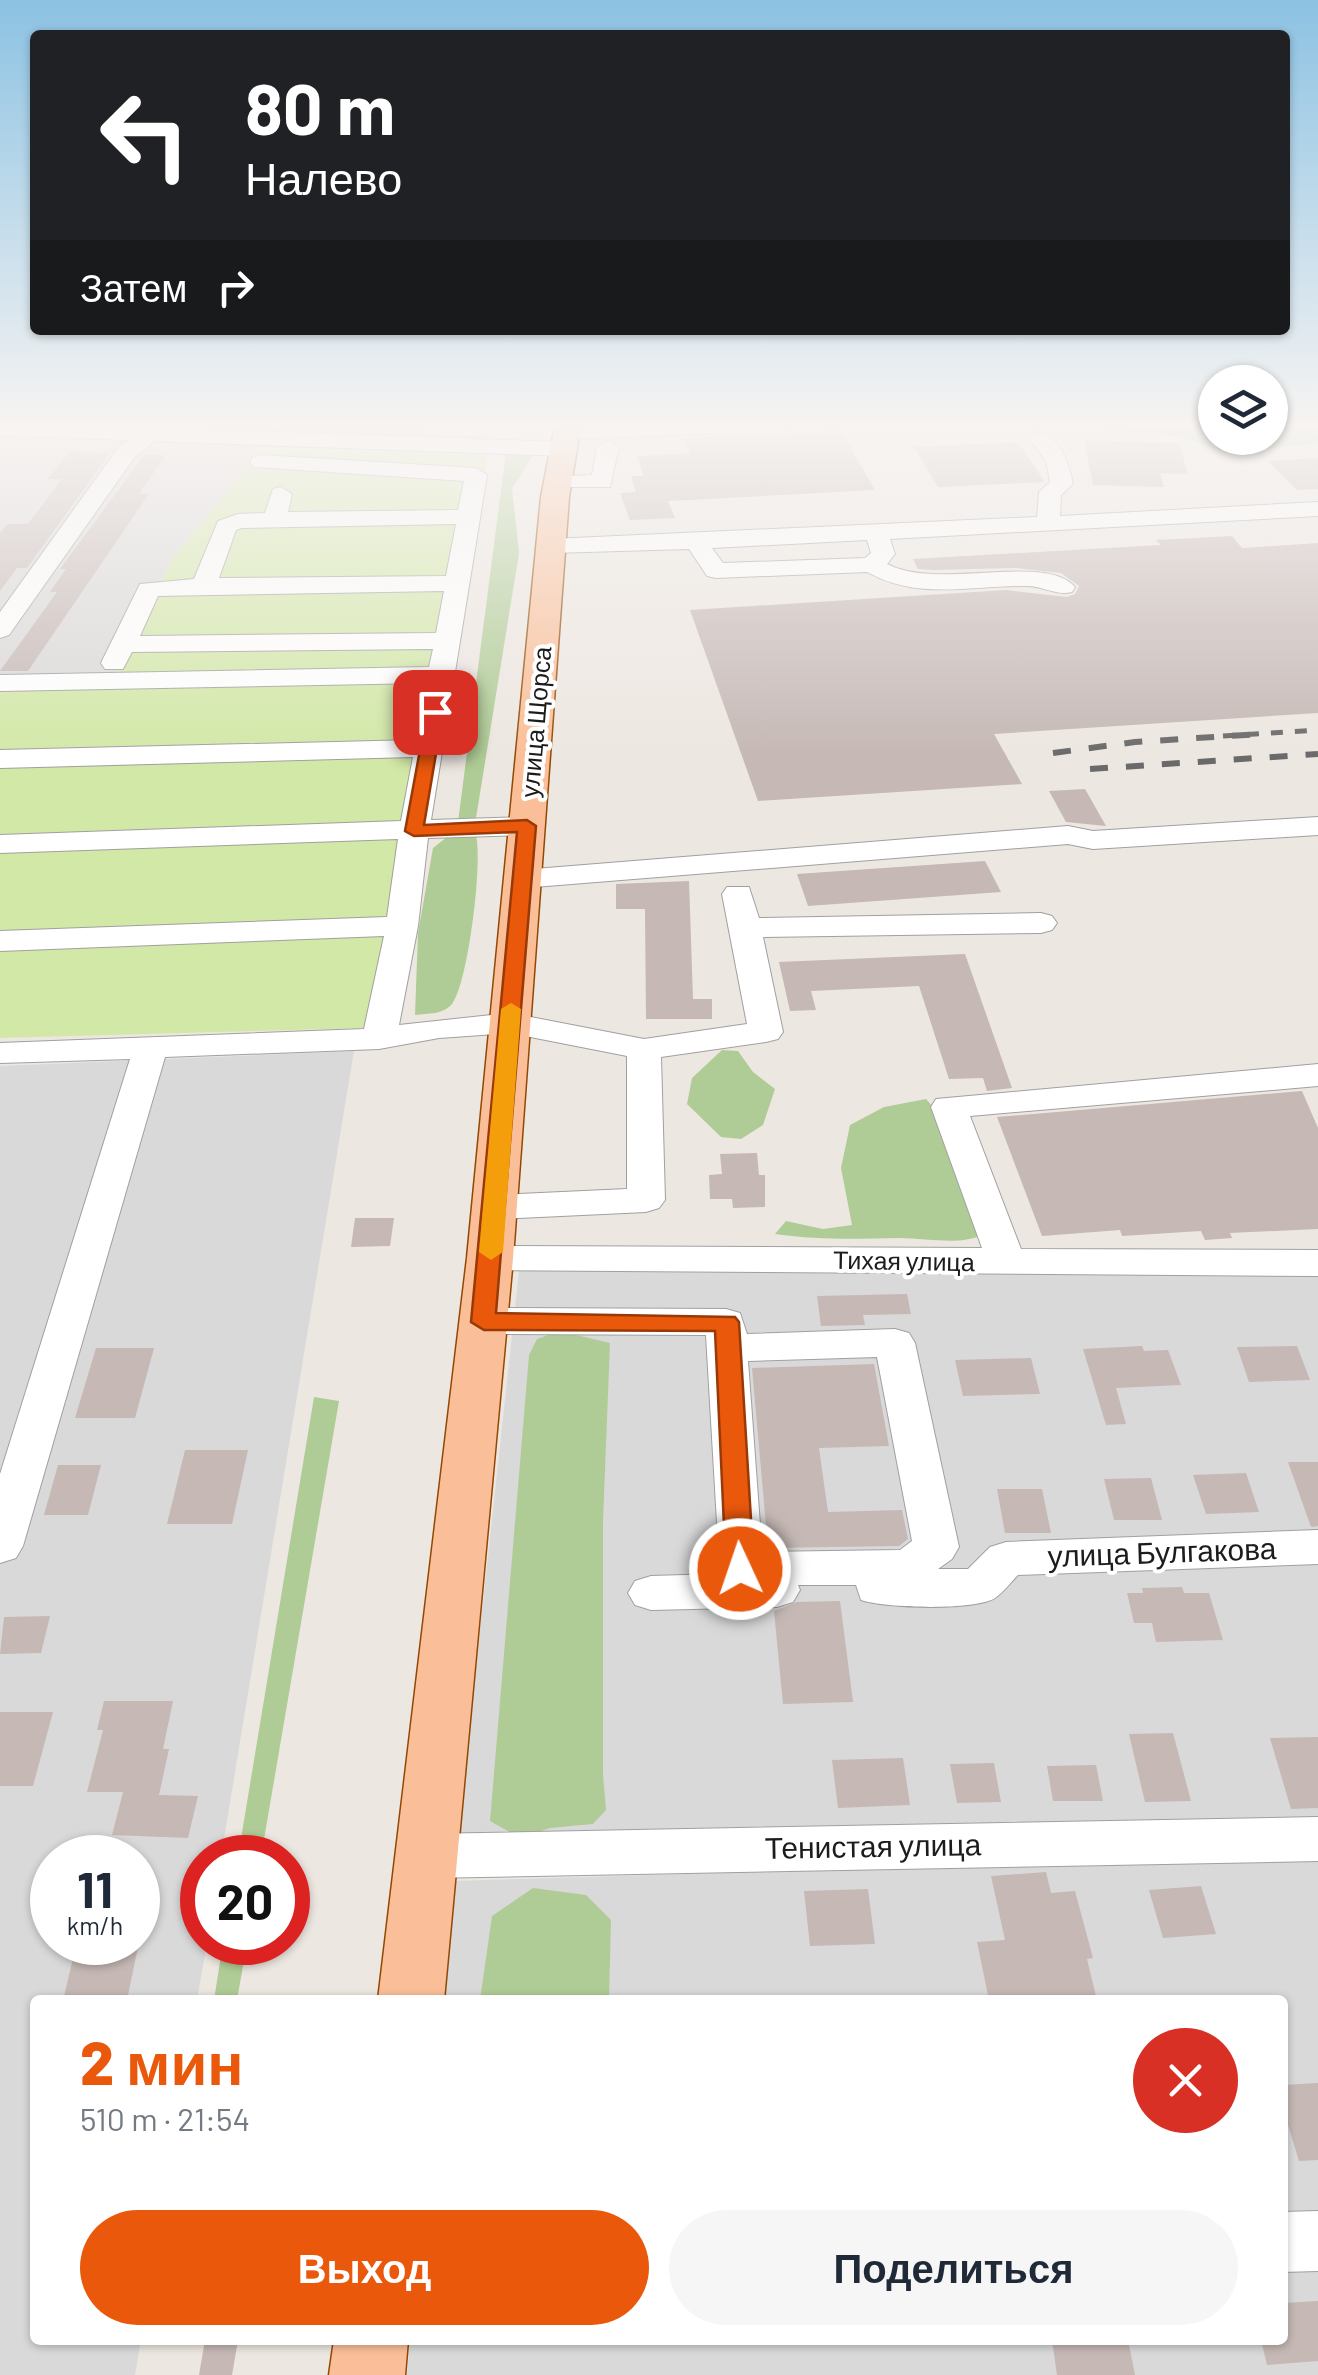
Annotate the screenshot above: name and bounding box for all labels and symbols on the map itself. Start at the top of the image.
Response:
street label: улица Щорса [513,645,557,799]
pin [393,670,478,755]
street label: Тихая улица [833,1244,975,1276]
position arrow [688,1517,792,1621]
street label: улица Булгакова [1047,1529,1277,1573]
street label: Тенистая улица [764,1825,982,1865]
speed limit sign: 20 [180,1835,310,1965]

